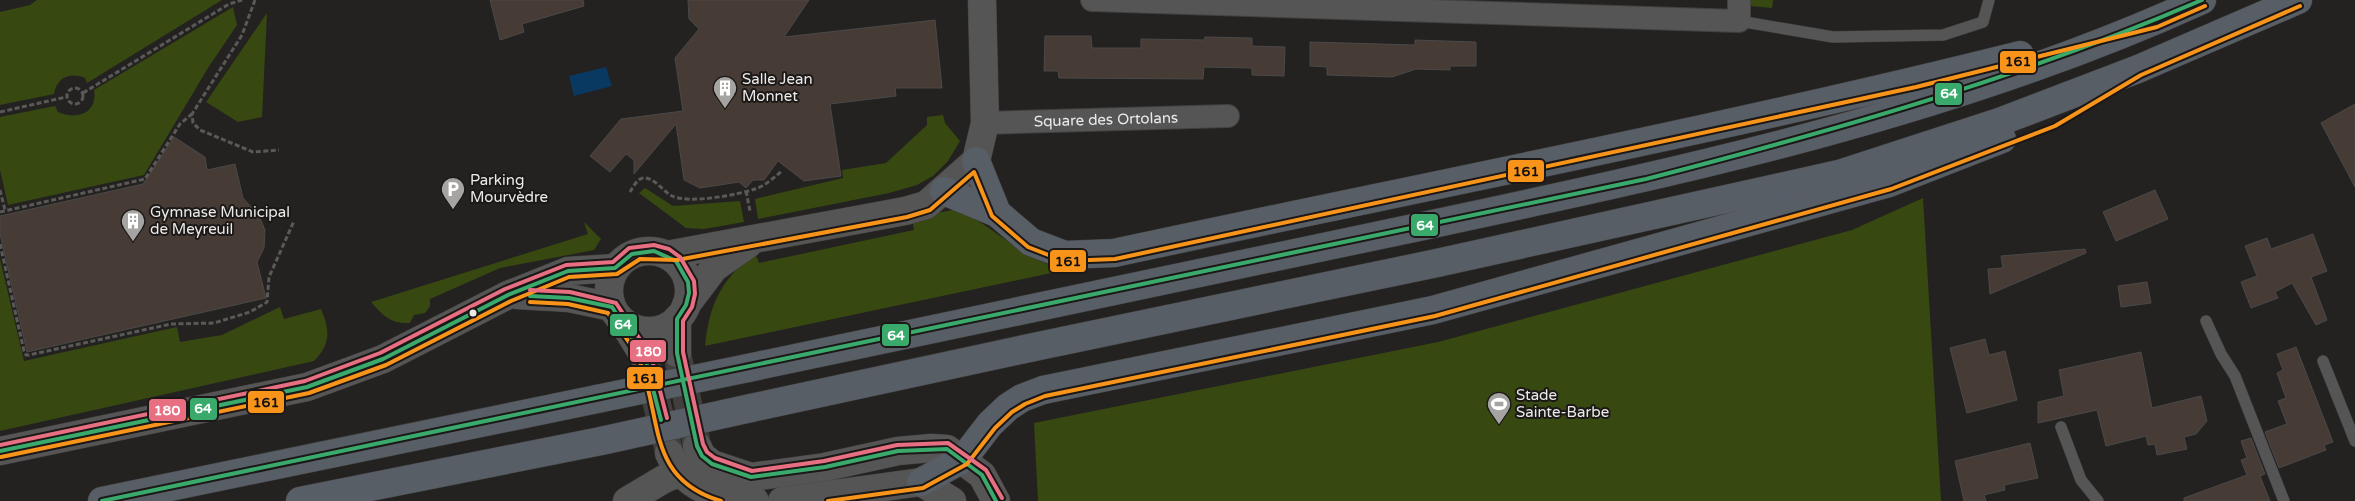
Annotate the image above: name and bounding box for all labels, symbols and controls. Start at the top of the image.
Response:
line badge: 161 [1999,50,2037,74]
text: 161 [2005,53,2031,70]
place label: Salle Jean Monnet [742,70,813,105]
building icon: Salle Jean Monnet [712,75,738,109]
line badge: 64 [1934,82,1963,106]
text: 64 [1940,85,1958,102]
street label: Square des Ortolans [1034,108,1178,131]
line badge: 161 [1507,159,1545,183]
text: 161 [1513,163,1539,180]
place label: Parking Mourvèdre [470,171,548,206]
parking icon: Parking Mourvèdre [440,176,466,210]
place label: Gymnase Municipal de Meyreuil [150,203,290,238]
building icon: Gymnase Municipal de Meyreuil [120,208,146,242]
line badge: 64 [1410,213,1439,237]
text: 64 [1416,217,1434,234]
line badge: 161 [1049,249,1087,273]
text: 161 [1055,253,1081,270]
unlabelled marker [468,308,478,318]
line badge: 64 [609,313,638,337]
text: 64 [614,316,632,333]
line badge: 64 [881,323,910,347]
text: 64 [887,327,905,344]
line badge: 180 [629,339,667,363]
text: 180 [635,343,661,360]
line badge: 161 [626,366,664,390]
text: 161 [632,370,658,387]
place label: Stade Sainte-Barbe [1516,386,1609,421]
line badge: 161 [247,390,285,414]
sports icon: Stade Sainte-Barbe [1486,391,1512,425]
text: 161 [253,394,279,411]
line badge: 64 [189,397,218,421]
line badge: 180 [148,398,187,422]
text: 64 [194,400,212,417]
text: 180 [154,402,180,419]

